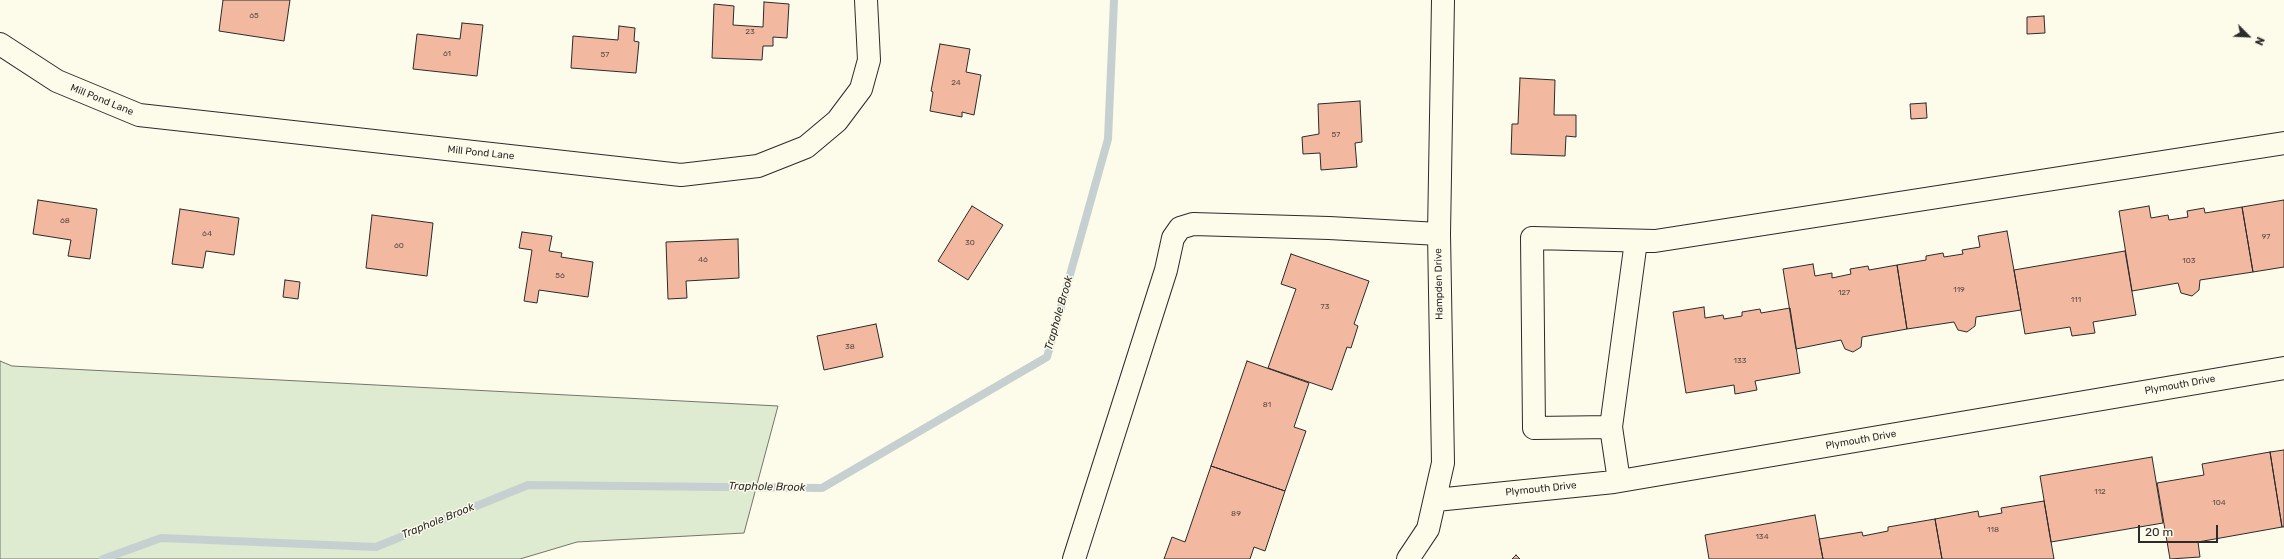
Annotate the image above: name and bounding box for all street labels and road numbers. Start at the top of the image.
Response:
street label: Mill Pond Lane [69,82,135,118]
street label: Mill Pond Lane [447,144,515,162]
street label: Hampden Drive [1432,248,1446,320]
street label: Plymouth Drive [2144,373,2216,397]
street label: Plymouth Drive [1825,428,1897,452]
street label: Plymouth Drive [1505,479,1577,499]

